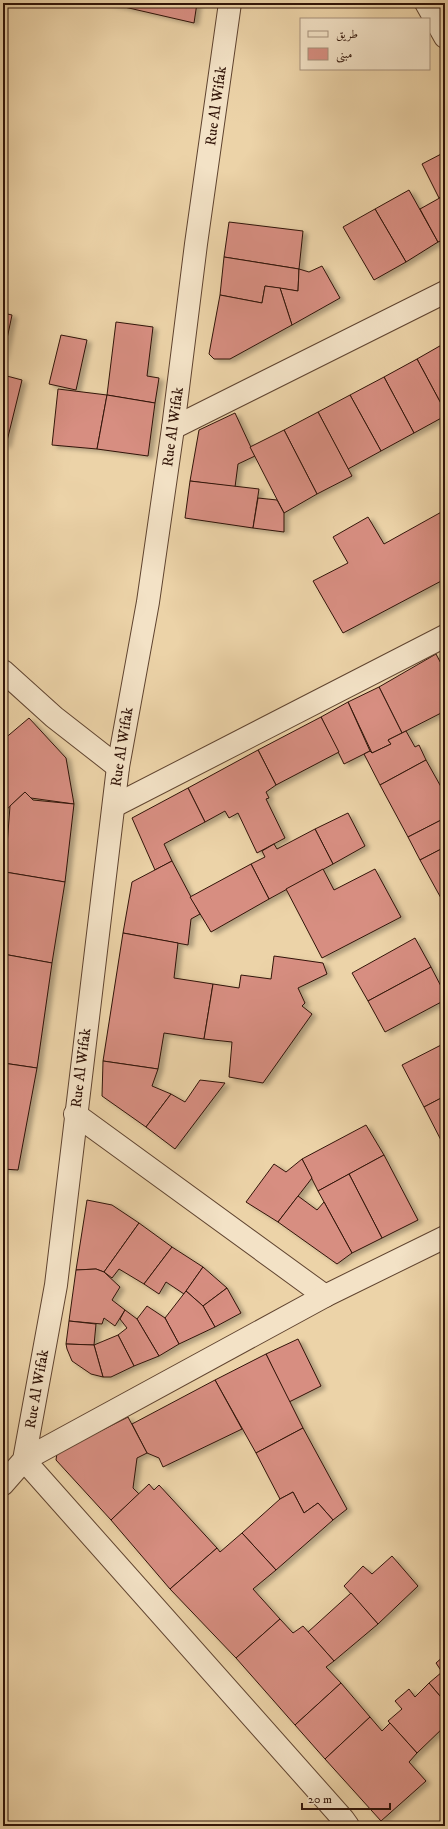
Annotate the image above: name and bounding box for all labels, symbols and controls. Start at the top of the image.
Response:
legend [300,18,430,70]
text: طريق [336,27,358,42]
text: مبنى [336,47,352,63]
street label: Rue Al Wifak [201,64,231,147]
street label: Rue Al Wifak [158,385,188,468]
street label: Rue Al Wifak [106,705,138,788]
street label: Rue Al Wifak [67,1027,95,1109]
street label: Rue Al Wifak [21,1347,53,1430]
scale bar [302,1785,390,1811]
text: 20 m [308,1792,332,1807]

